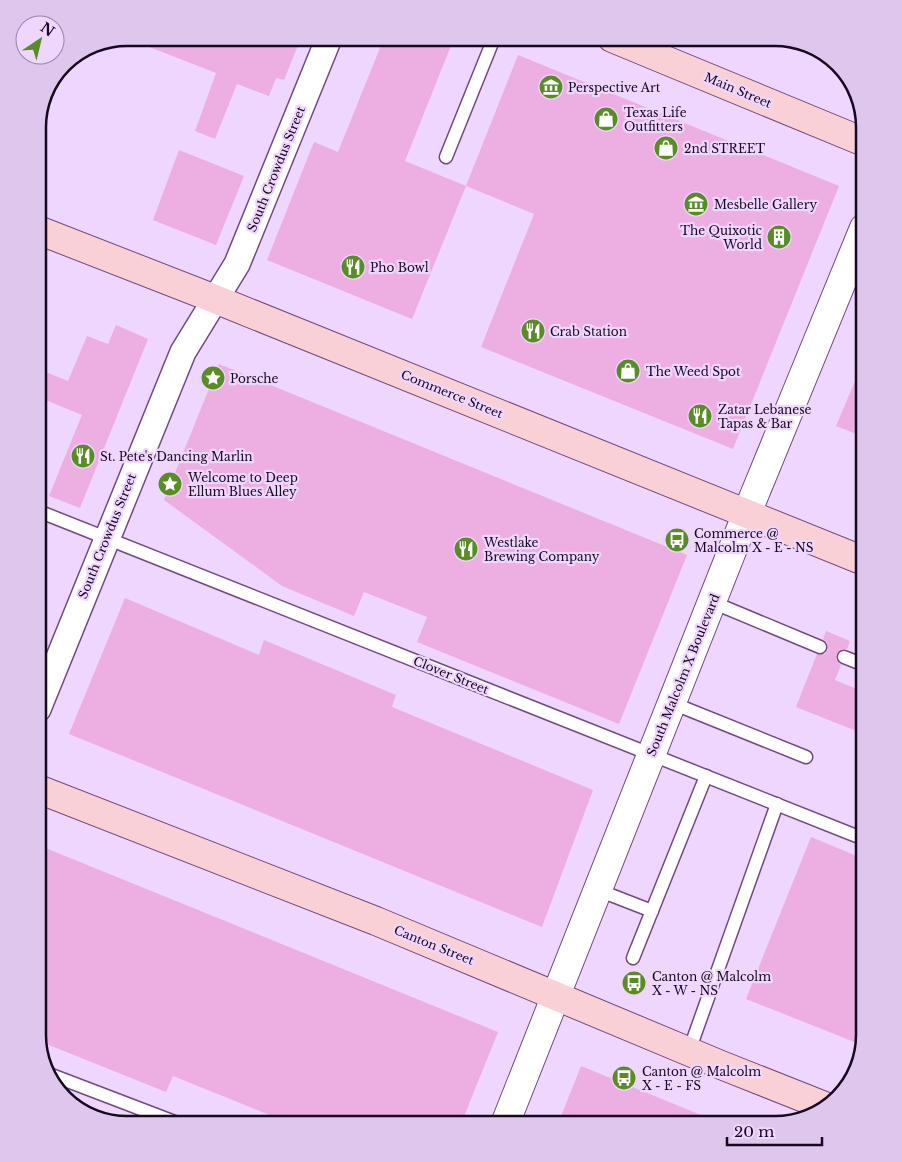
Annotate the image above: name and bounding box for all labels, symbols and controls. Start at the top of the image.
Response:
north arrow [15,15,65,65]
text: N [37,18,58,41]
street label: Main Street [702,69,774,111]
museum icon: Perspective Art [538,74,564,100]
place label: Perspective Art [568,80,661,95]
street label: South Crowdus Street [244,104,308,234]
place label: Texas Life Outfitters [624,105,687,134]
shop icon: Texas Life Outfitters [593,106,619,132]
shop icon: 2nd STREET [653,135,679,161]
place label: 2nd STREET [684,141,765,156]
museum icon: Mesbelle Gallery [683,191,709,217]
place label: Mesbelle Gallery [714,197,817,212]
place label: The Quixotic World [680,223,763,252]
building icon: The Quixotic World [766,224,792,250]
restaurant icon: Pho Bowl [340,254,366,280]
place label: Pho Bowl [370,260,429,275]
restaurant icon: Crab Station [520,318,546,344]
place label: Crab Station [550,324,627,339]
shop icon: The Weed Spot [615,358,641,384]
place label: The Weed Spot [646,364,741,379]
place icon: Porsche [200,365,226,391]
street label: Commerce Street [399,367,506,421]
place label: Porsche [230,371,279,386]
place label: Zatar Lebanese Tapas & Bar [718,402,812,431]
restaurant icon: Zatar Lebanese Tapas & Bar [687,403,713,429]
restaurant icon: St. Pete's Dancing Marlin [70,443,96,469]
place label: St. Pete's Dancing Marlin [100,449,253,464]
place label: Welcome to Deep Ellum Blues Alley [187,470,298,499]
street label: South Crowdus Street [75,471,139,601]
place icon: Welcome to Deep Ellum Blues Alley [157,471,183,497]
place label: Commerce @ Malcolm X - E - NS [694,526,814,555]
bus stop icon: Commerce @ Malcolm X - E - NS [664,527,690,553]
place label: Westlake Brewing Company [483,535,600,564]
restaurant icon: Westlake Brewing Company [453,536,479,562]
street label: South Malcolm X Boulevard [643,592,723,758]
street label: Clover Street [411,653,491,697]
street label: Canton Street [392,922,477,968]
place label: Canton @ Malcolm X - W - NS [652,969,771,998]
bus stop icon: Canton @ Malcolm X - W - NS [621,970,647,996]
place label: Canton @ Malcolm X - E - FS [642,1064,761,1093]
bus stop icon: Canton @ Malcolm X - E - FS [611,1065,637,1091]
scale bar [727,1114,822,1146]
text: 20 m [734,1122,774,1141]

